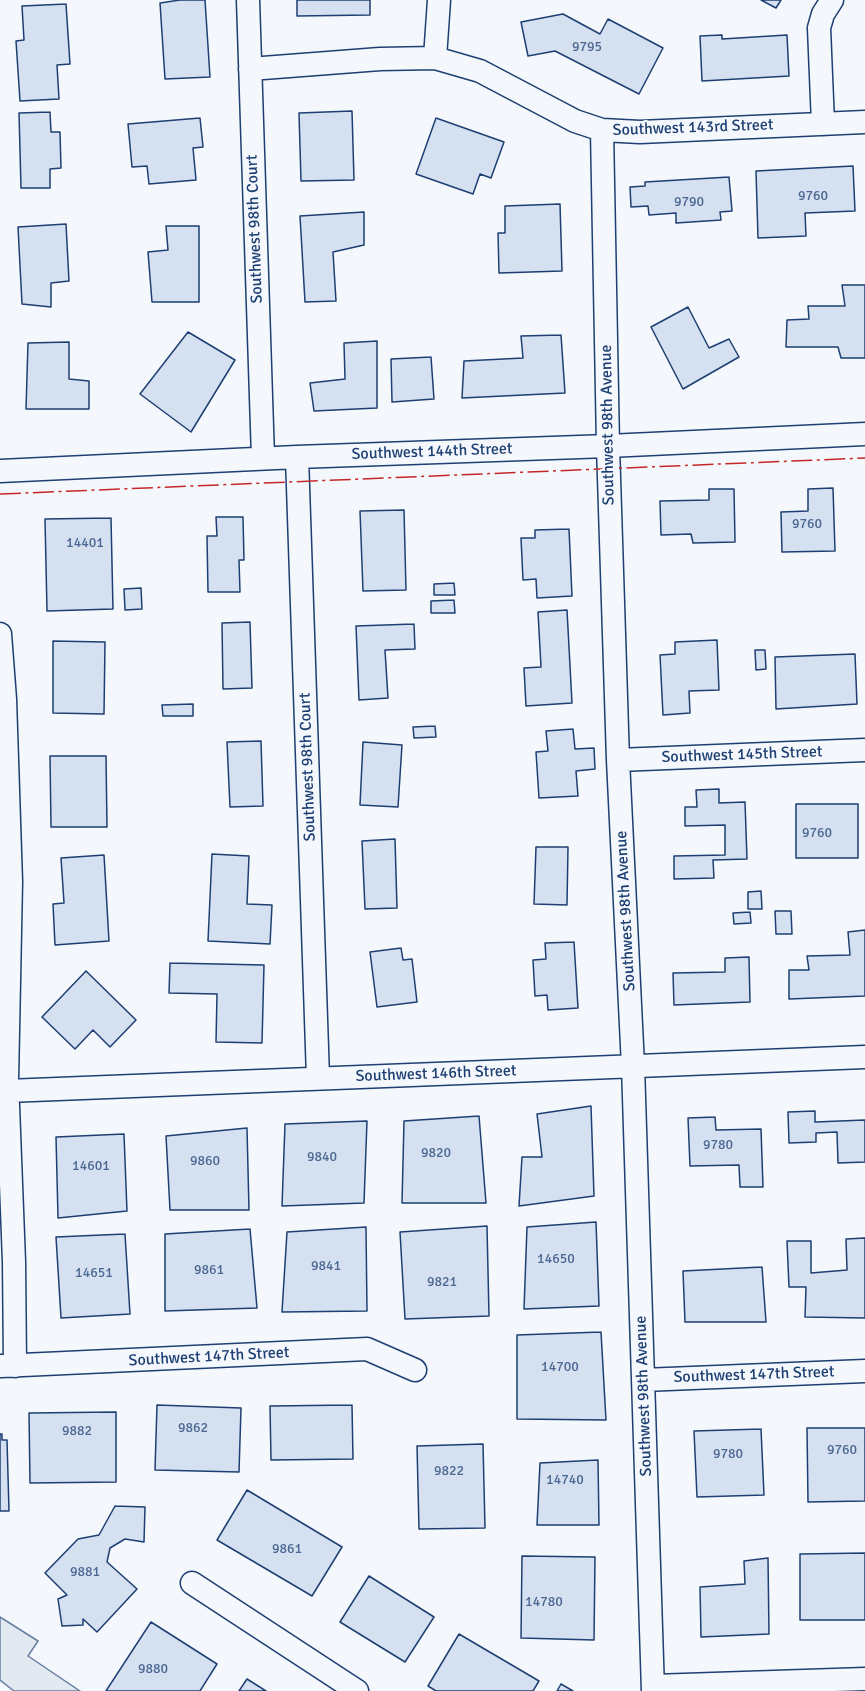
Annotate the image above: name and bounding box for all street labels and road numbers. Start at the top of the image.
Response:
street label: Southwest 143rd Street [612,116,774,140]
street label: Southwest 98th Court [243,154,267,304]
street label: Southwest 98th Avenue [597,345,619,505]
street label: Southwest 144th Street [351,440,513,464]
street label: Southwest 98th Court [296,692,320,842]
street label: Southwest 145th Street [661,743,823,767]
street label: Southwest 98th Avenue [612,830,640,992]
street label: Southwest 146th Street [355,1062,517,1086]
street label: Southwest 98th Avenue [632,1315,656,1477]
street label: Southwest 147th Street [128,1343,290,1371]
street label: Southwest 147th Street [673,1363,835,1387]

